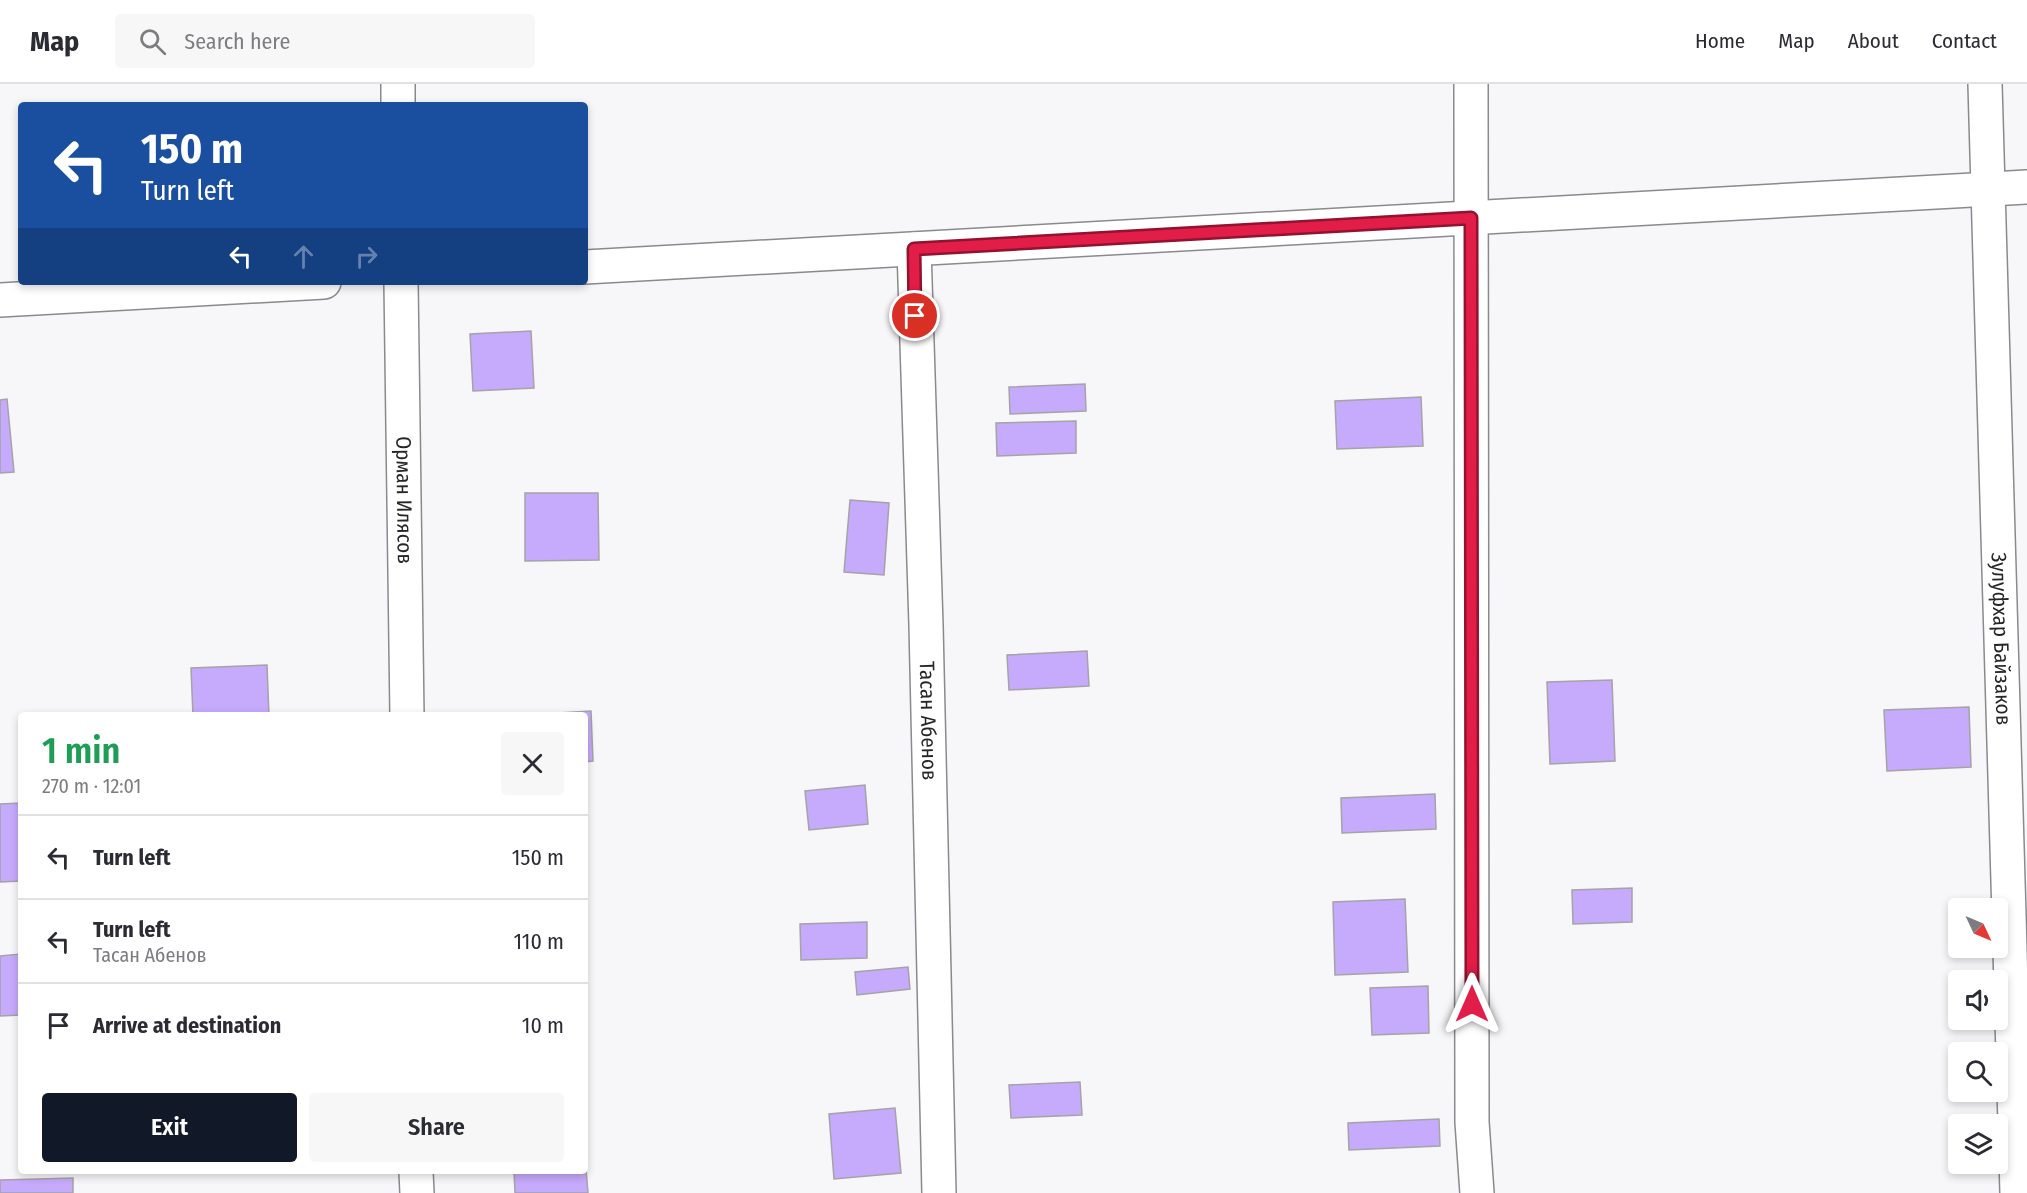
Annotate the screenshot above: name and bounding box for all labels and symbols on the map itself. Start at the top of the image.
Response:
pin [889,290,940,341]
street label: Орман Илясов [390,436,418,564]
street label: Зулуфхар Байзаков [1986,552,2016,726]
street label: Тасан Абенов [914,661,943,781]
north arrow [1948,898,2008,958]
position arrow [1440,972,1504,1036]

